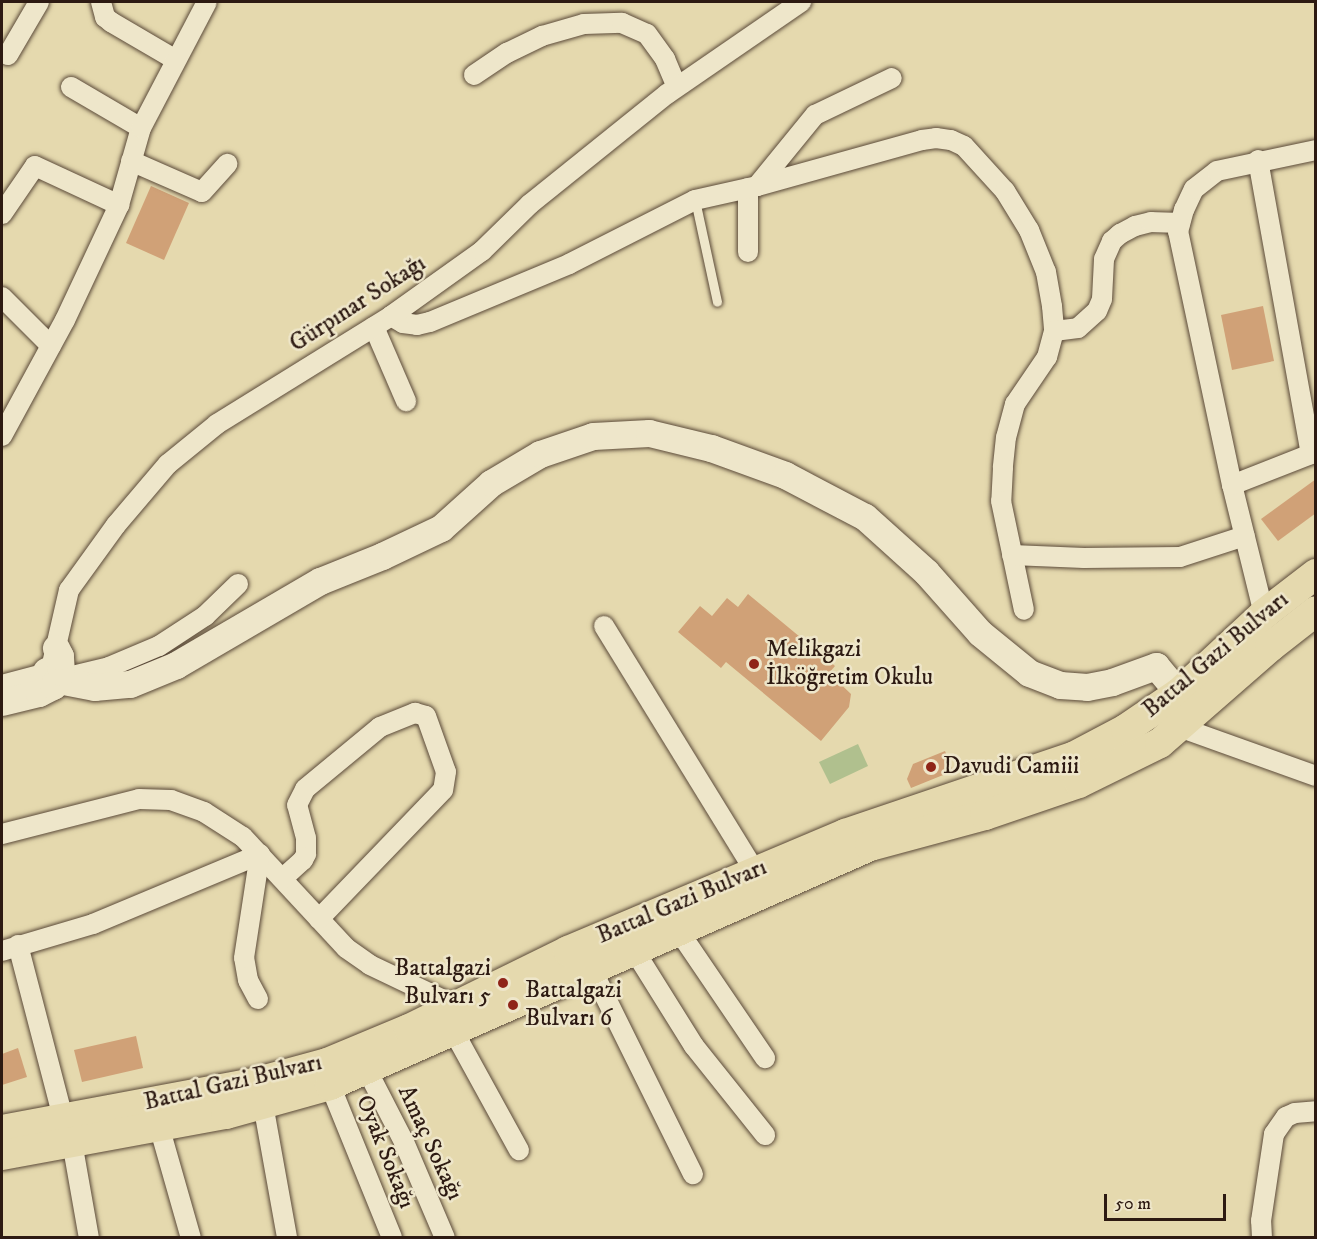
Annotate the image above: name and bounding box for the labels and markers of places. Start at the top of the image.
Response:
place label: Melikgazi İlköğretim Okulu [766,636,933,692]
marker: Melikgazi İlköğretim Okulu [747,657,761,671]
place label: Davudi Camiii [943,753,1079,781]
marker: Davudi Camiii [924,760,938,774]
place label: Battalgazi Bulvarı 5 [394,955,491,1011]
marker: Battalgazi Bulvarı 5 [496,976,510,990]
place label: Battalgazi Bulvarı 6 [525,977,622,1033]
marker: Battalgazi Bulvarı 6 [506,998,520,1012]

